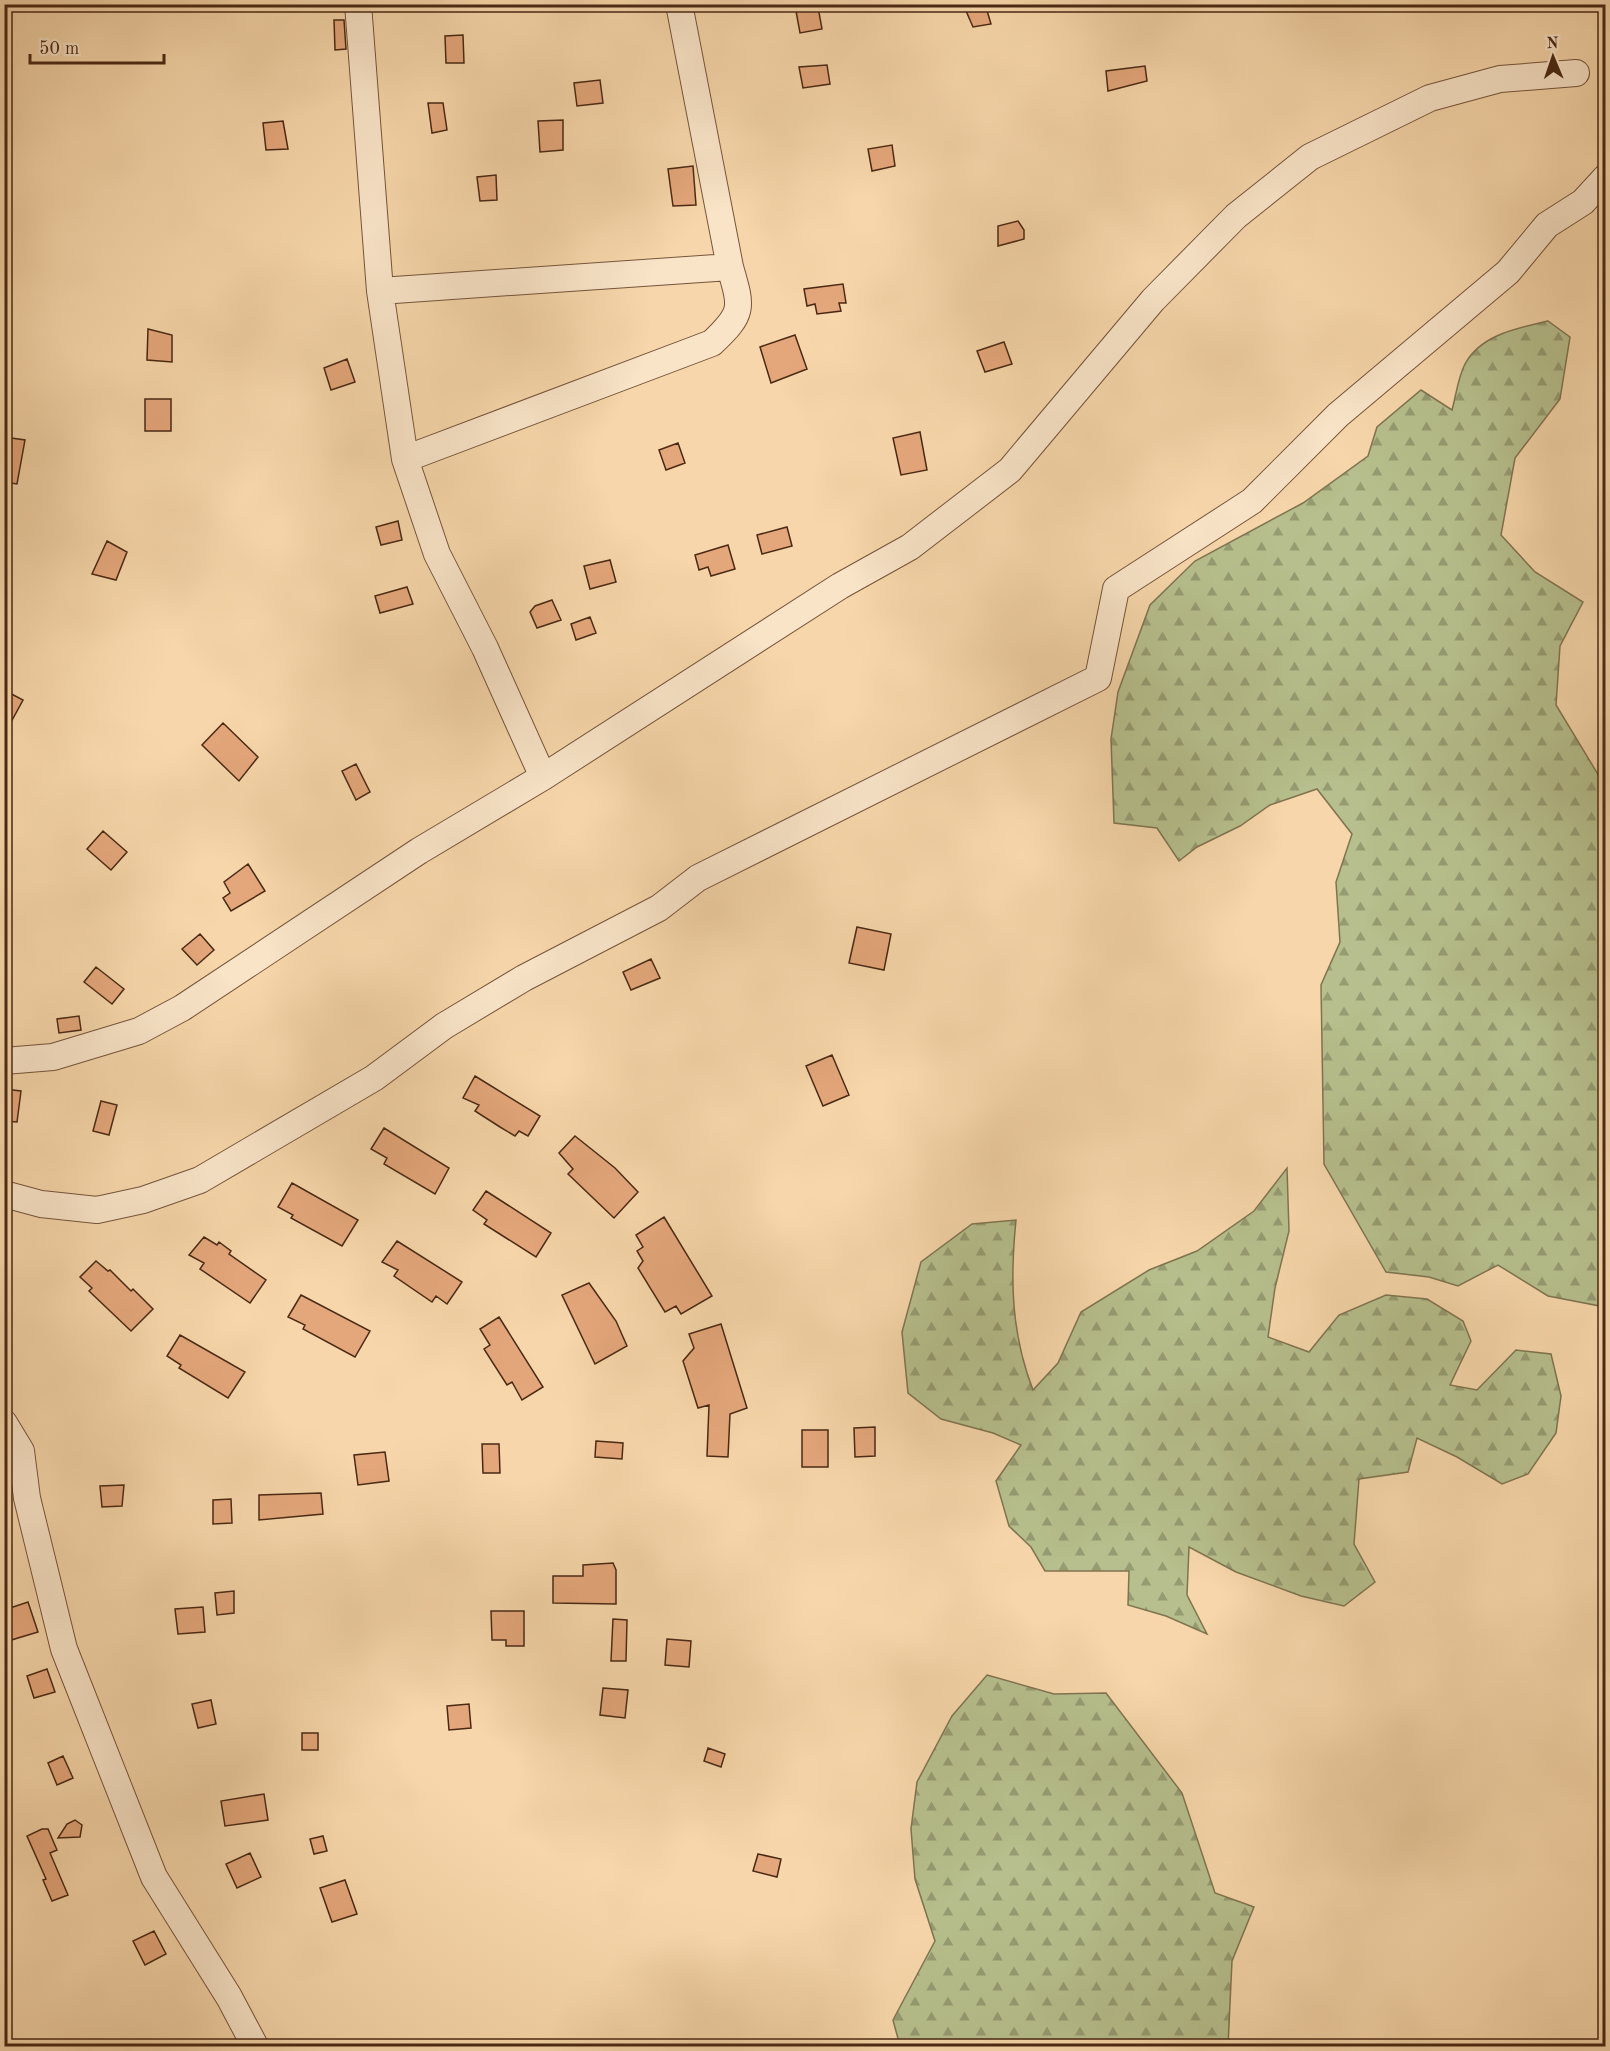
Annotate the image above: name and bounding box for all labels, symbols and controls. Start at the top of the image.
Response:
scale bar [30,27,164,65]
north arrow [1523,27,1583,87]
text: N [1546,36,1560,52]
text: 50 m [39,40,79,58]

